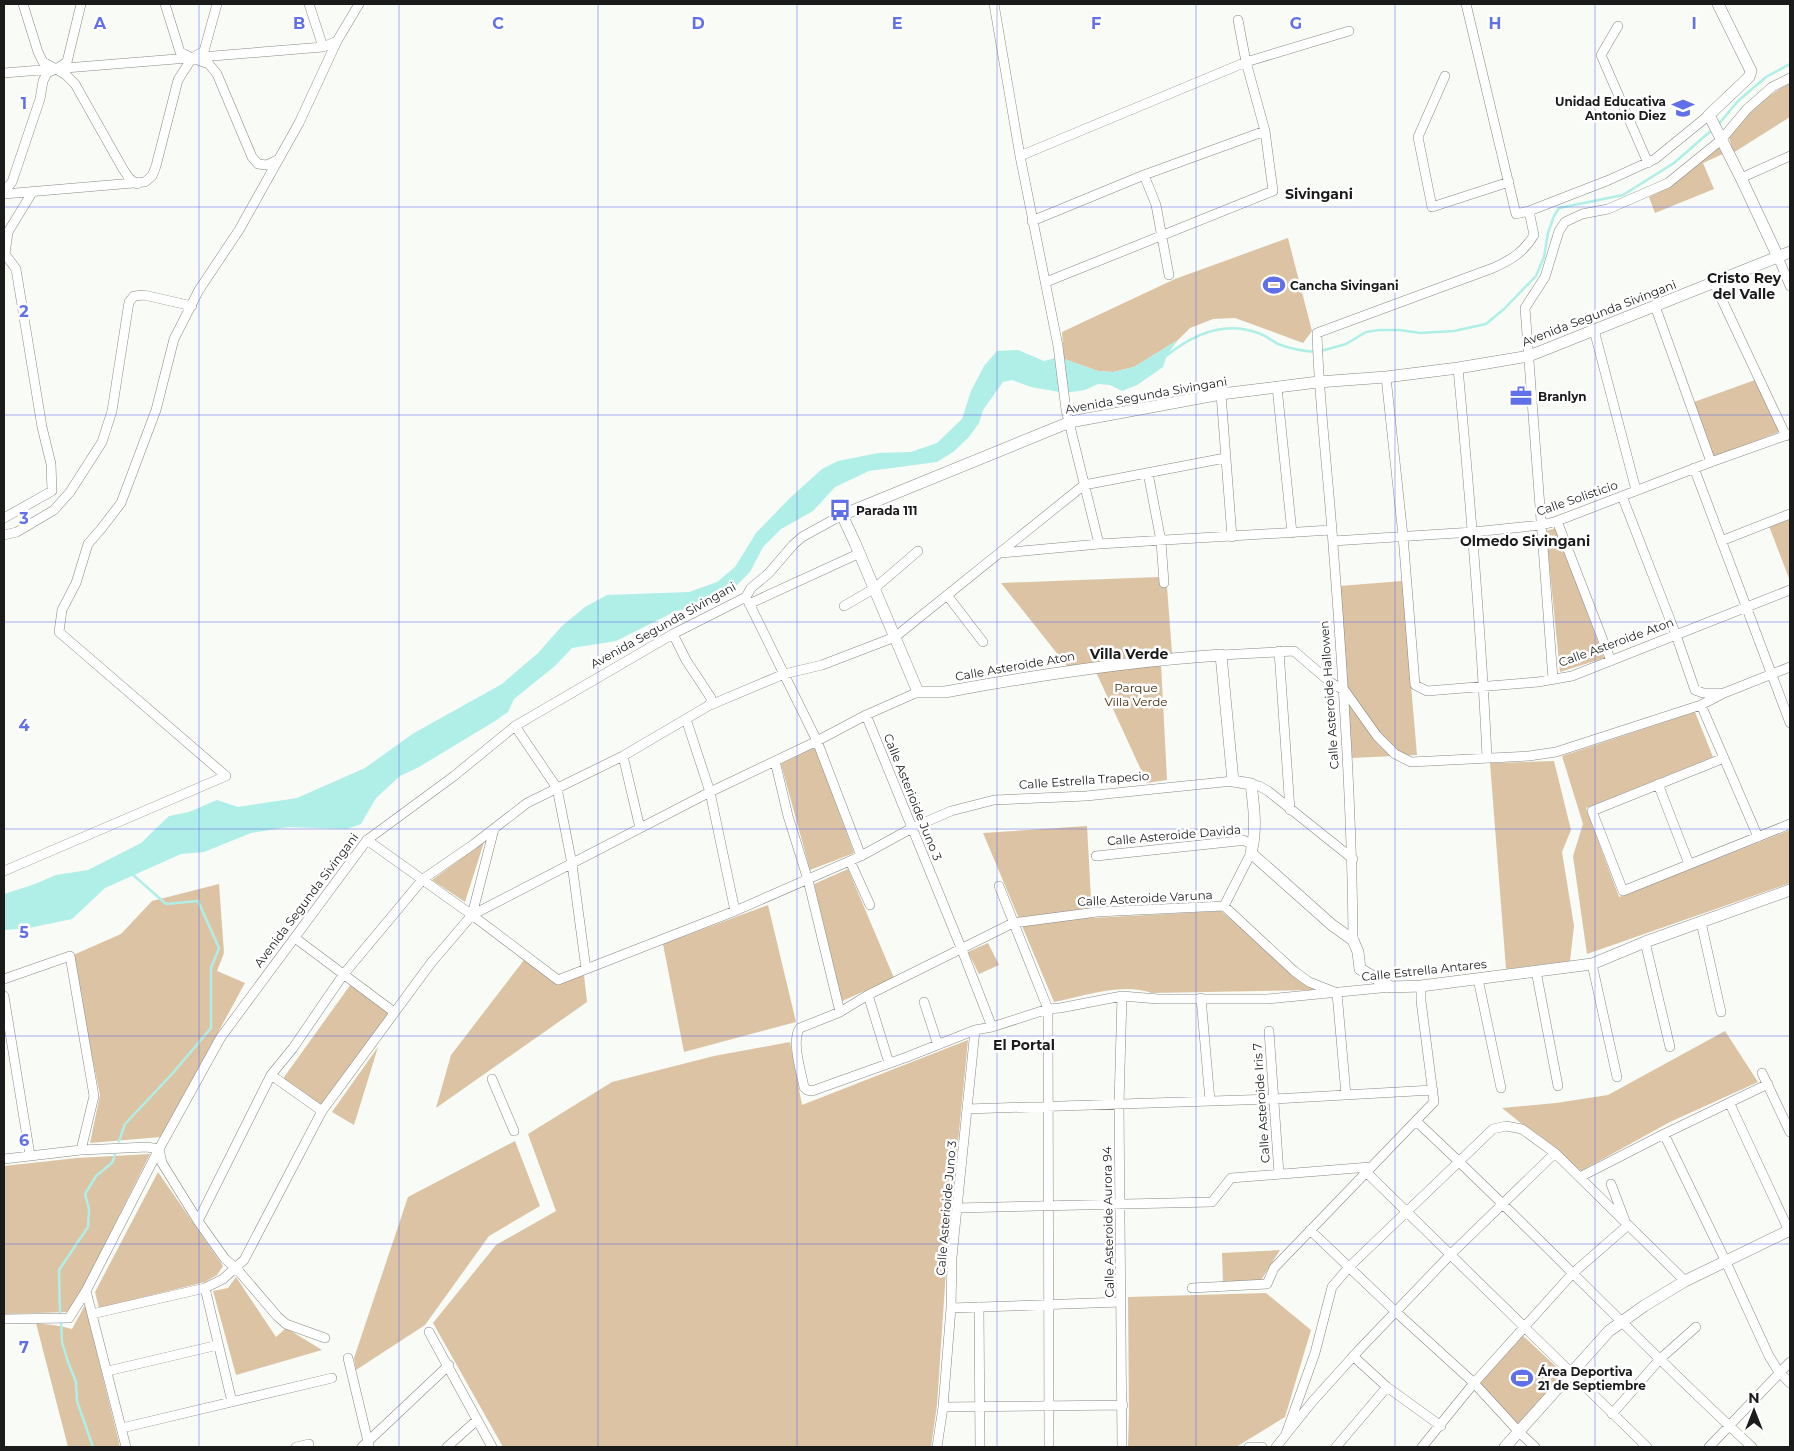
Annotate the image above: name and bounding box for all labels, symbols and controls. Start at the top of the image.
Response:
text: A [93,14,107,33]
text: B [293,14,305,33]
text: C [492,14,504,33]
text: D [691,14,705,33]
text: E [892,14,902,33]
text: F [1091,14,1101,33]
text: G [1290,14,1302,33]
text: H [1489,14,1501,33]
text: I [1691,14,1697,33]
text: 1 [21,94,27,113]
place label: Unidad Educativa Antonio Diez [1555,94,1666,123]
school or university icon: Unidad Educativa Antonio Diez [1670,95,1696,121]
district label: Sivingani [1285,185,1353,203]
district label: Cristo Rey del Valle [1707,269,1782,303]
sports icon: Cancha Sivingani [1261,272,1287,298]
street label: Avenida Segunda Sivingani [1520,277,1678,349]
place label: Cancha Sivingani [1290,278,1399,293]
text: 2 [19,302,29,321]
street label: Avenida Segunda Sivingani [1064,373,1228,417]
office icon: Branlyn [1508,383,1534,409]
place label: Branlyn [1538,389,1587,404]
street label: Calle Solisticio [1534,477,1620,519]
bus stop icon: Parada 111 [827,497,853,523]
place label: Parada 111 [856,503,917,518]
text: 3 [18,509,29,528]
district label: Olmedo Sivingani [1460,532,1590,550]
street label: Avenida Segunda Sivingani [588,579,738,671]
street label: Calle Asteroide Aton [1556,614,1676,670]
street label: Calle Asteroide Hallowen [1316,620,1342,770]
district label: Villa Verde [1089,645,1168,663]
street label: Calle Asteroide Aton [954,648,1076,684]
park label: Parque Villa Verde [1104,680,1168,709]
text: 4 [18,716,30,735]
street label: Calle Asterioide Juno 3 [881,731,945,863]
street label: Calle Estrella Trapecio [1018,768,1150,792]
street label: Calle Asteroide Davida [1106,822,1242,848]
street label: Avenida Segunda Sivingani [251,830,361,970]
street label: Calle Asteroide Varuna [1077,887,1213,909]
text: 5 [19,923,29,942]
street label: Calle Estrella Antares [1361,956,1487,984]
district label: El Portal [993,1036,1055,1054]
street label: Calle Asteroide Iris 7 [1249,1043,1273,1163]
text: 6 [19,1131,29,1150]
street label: Calle Asterioide Juno 3 [933,1140,959,1276]
street label: Calle Asteroide Aurora 94 [1099,1146,1117,1298]
text: 7 [19,1338,29,1357]
place label: Área Deportiva 21 de Septiembre [1537,1364,1646,1393]
sports icon: Área Deportiva 21 de Septiembre [1509,1365,1535,1391]
north arrow [1729,1386,1779,1436]
text: N [1748,1389,1760,1407]

